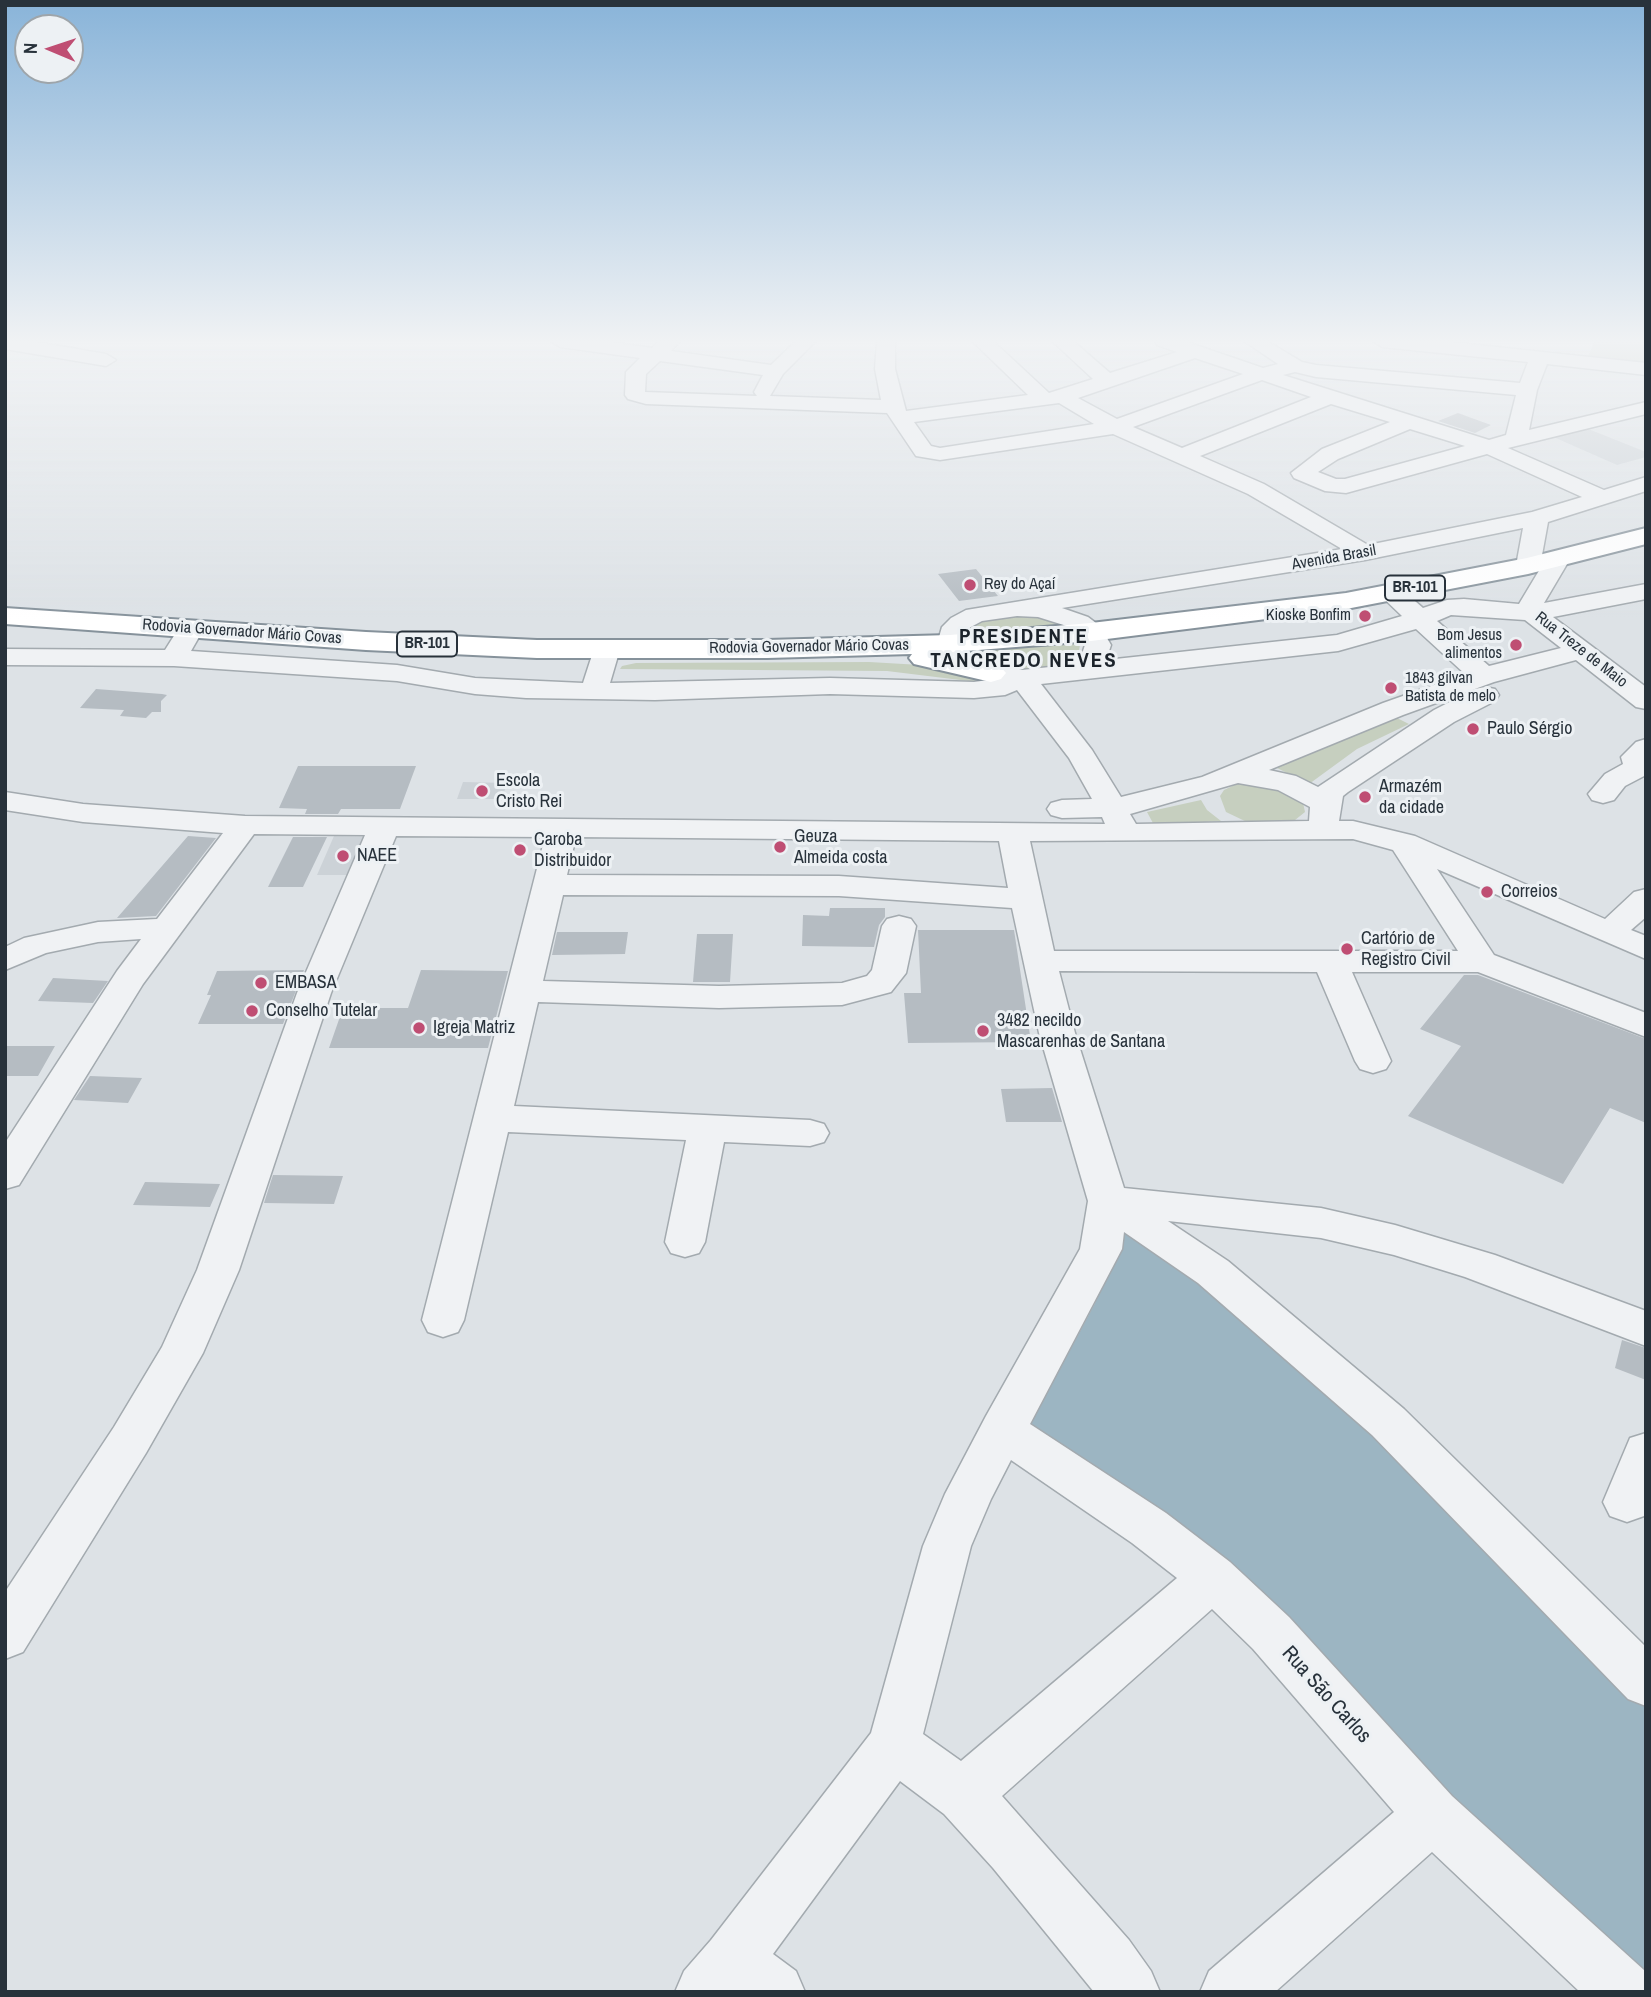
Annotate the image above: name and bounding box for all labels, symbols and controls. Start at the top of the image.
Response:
north arrow [14,14,84,84]
text: N [17,42,43,54]
street label: Avenida Brasil [1290,541,1378,575]
place label: Rey do Açaí [984,575,1055,595]
road number: BR-101 [1385,576,1445,600]
marker: Rey do Açaí [962,577,978,593]
place label: Kioske Bonfim [1266,606,1351,626]
marker: Kioske Bonfim [1357,608,1373,624]
street label: Rua Treze de Maio [1531,608,1631,692]
street label: Rodovia Governador Mário Covas [142,615,342,649]
district label: PRESIDENTE TANCREDO NEVES [932,624,1116,674]
place label: Bom Jesus alimentos [1437,626,1502,664]
road number: BR-101 [397,632,457,656]
street label: Rodovia Governador Mário Covas [709,636,909,658]
marker: Bom Jesus alimentos [1508,637,1524,653]
place label: 1843 gilvan Batista de melo [1405,669,1496,707]
marker: 1843 gilvan Batista de melo [1383,680,1399,696]
place label: Paulo Sérgio [1487,718,1572,740]
marker: Paulo Sérgio [1465,721,1481,737]
place label: Escola Cristo Rei [496,770,562,812]
place label: Armazém da cidade [1379,776,1444,818]
marker: Escola Cristo Rei [474,783,490,799]
marker: Armazém da cidade [1357,789,1373,805]
place label: Geuza Almeida costa [794,826,888,868]
place label: Caroba Distribuidor [534,829,611,872]
marker: Geuza Almeida costa [772,839,788,855]
marker: Caroba Distribuidor [512,842,528,858]
place label: NAEE [357,845,397,867]
marker: NAEE [335,848,351,864]
place label: Correios [1501,881,1558,903]
marker: Correios [1479,884,1495,900]
place label: Cartório de Registro Civil [1361,928,1450,970]
marker: Cartório de Registro Civil [1339,941,1355,957]
place label: EMBASA [275,972,337,994]
marker: EMBASA [253,975,269,991]
place label: Conselho Tutelar [266,1000,377,1022]
marker: Conselho Tutelar [244,1003,260,1019]
place label: 3482 necildo Mascarenhas de Santana [997,1010,1165,1052]
place label: Igreja Matriz [433,1017,515,1039]
marker: Igreja Matriz [411,1020,427,1036]
marker: 3482 necildo Mascarenhas de Santana [975,1023,991,1039]
street label: Rua São Carlos [1276,1641,1376,1749]

